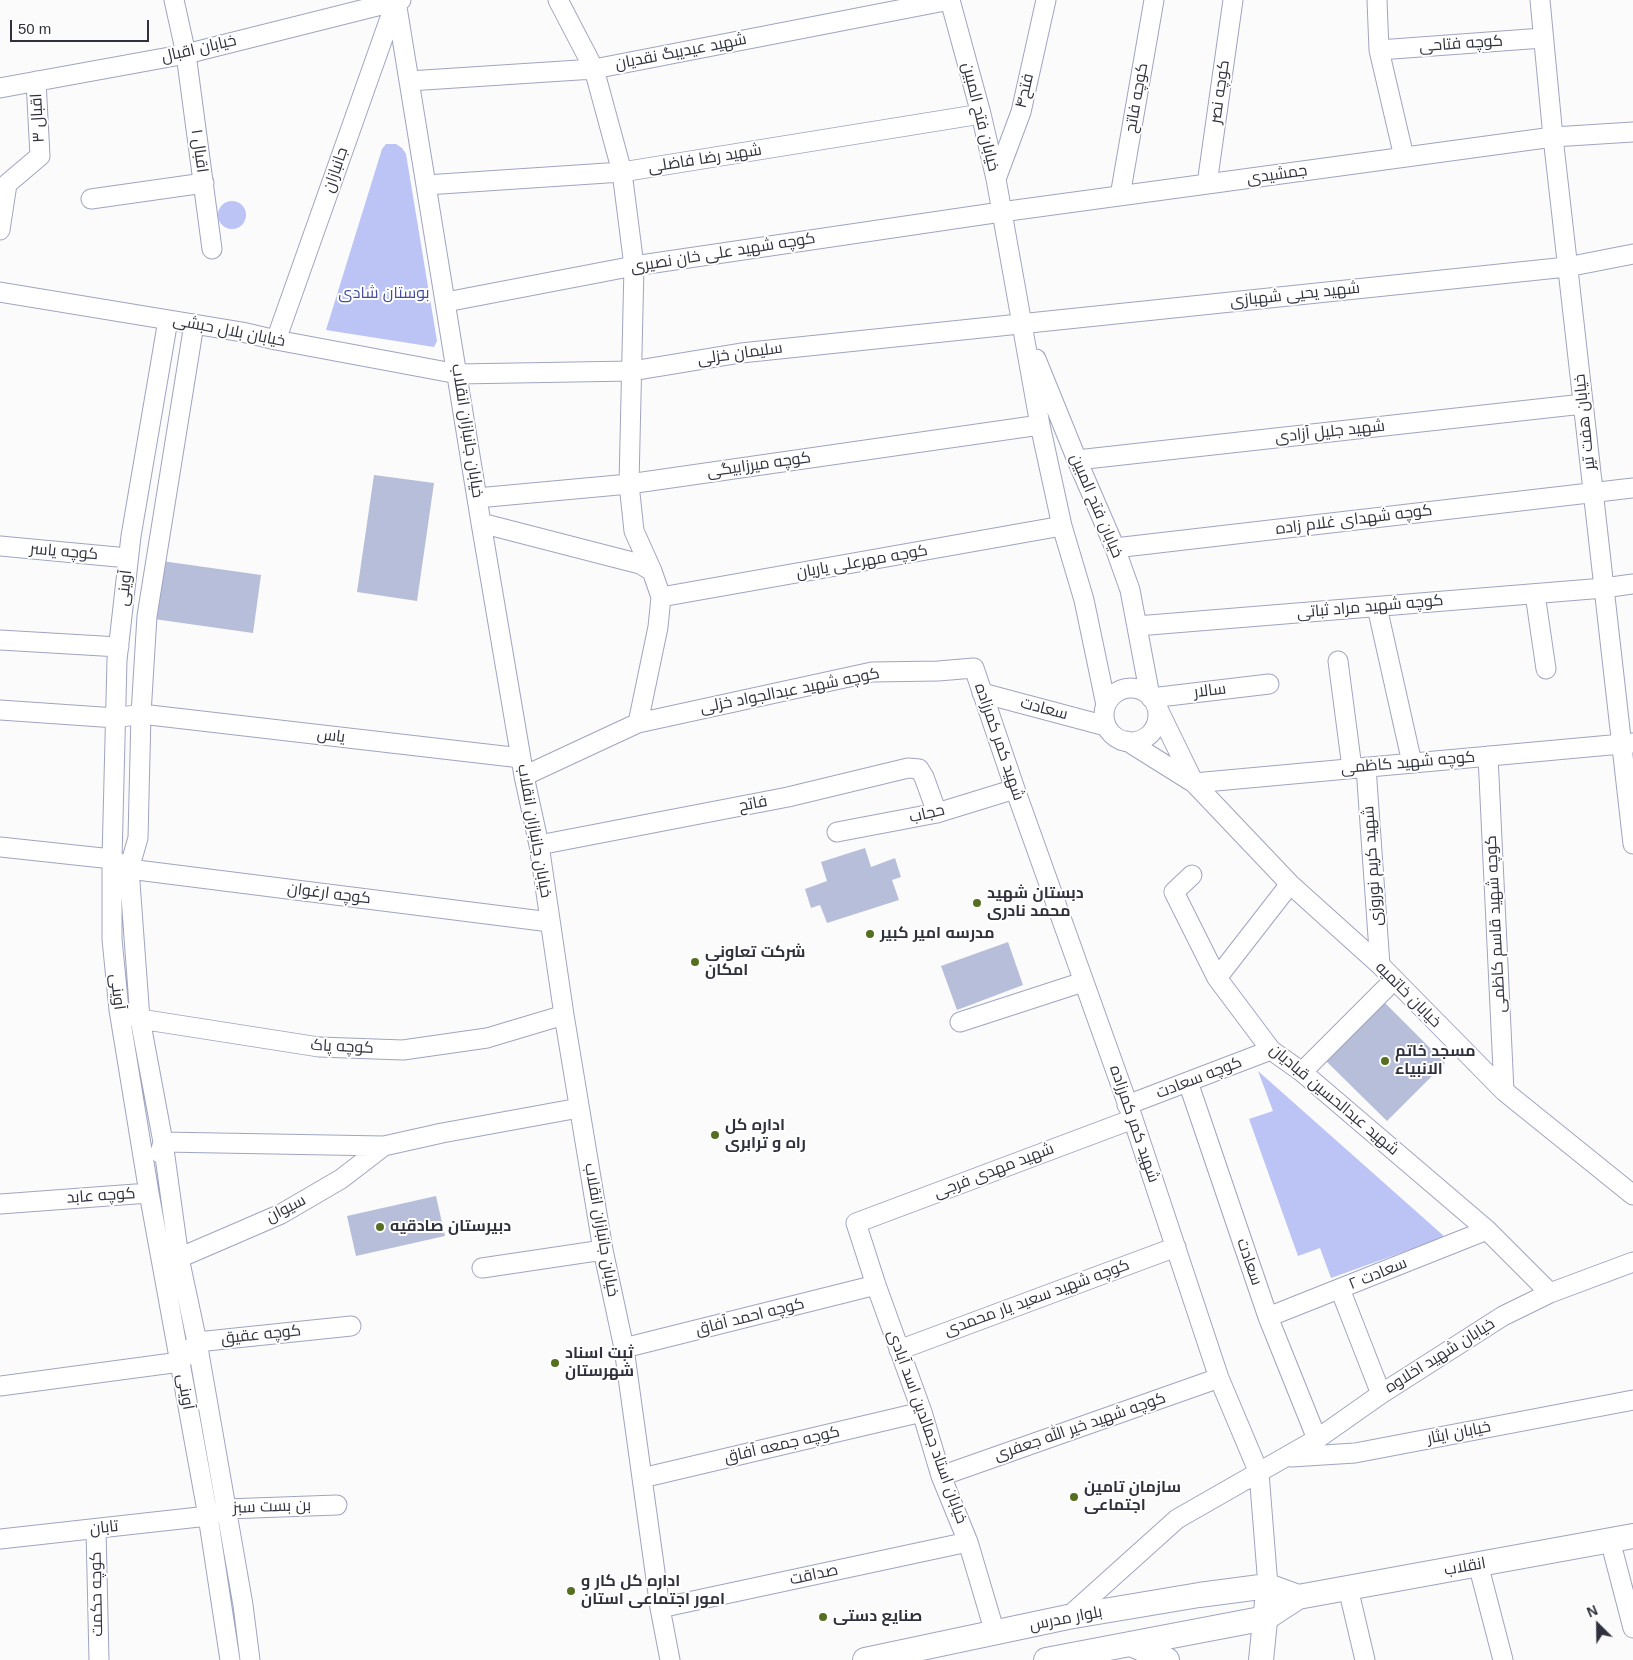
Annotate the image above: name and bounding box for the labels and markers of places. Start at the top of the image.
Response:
place label: دبستان شهید محمد نادری [987,884,1084,922]
marker: دبستان شهید محمد نادری [971,897,983,909]
place label: مدرسه امیر کبیر [880,924,994,944]
marker: مدرسه امیر کبیر [864,928,876,940]
place label: شرکت تعاونی امکان [705,943,805,981]
marker: شرکت تعاونی امکان [689,956,701,968]
place label: مسجد خاتم الانبیاء [1395,1042,1476,1080]
marker: مسجد خاتم الانبیاء [1379,1055,1391,1067]
place label: اداره کل راه و ترابری [725,1116,806,1154]
marker: اداره کل راه و ترابری [709,1129,721,1141]
place label: دبیرستان صادقیه [390,1217,511,1237]
marker: دبیرستان صادقیه [374,1221,386,1233]
place label: ثبت اسناد شهرستان [565,1344,634,1382]
marker: ثبت اسناد شهرستان [549,1357,561,1369]
place label: سازمان تامین اجتماعی [1084,1478,1181,1516]
marker: سازمان تامین اجتماعی [1068,1491,1080,1503]
place label: اداره کل کار و امور اجتماعی استان [581,1572,725,1610]
marker: اداره کل کار و امور اجتماعی استان [565,1585,577,1597]
place label: صنایع دستی [833,1607,922,1627]
marker: صنایع دستی [817,1611,829,1623]

